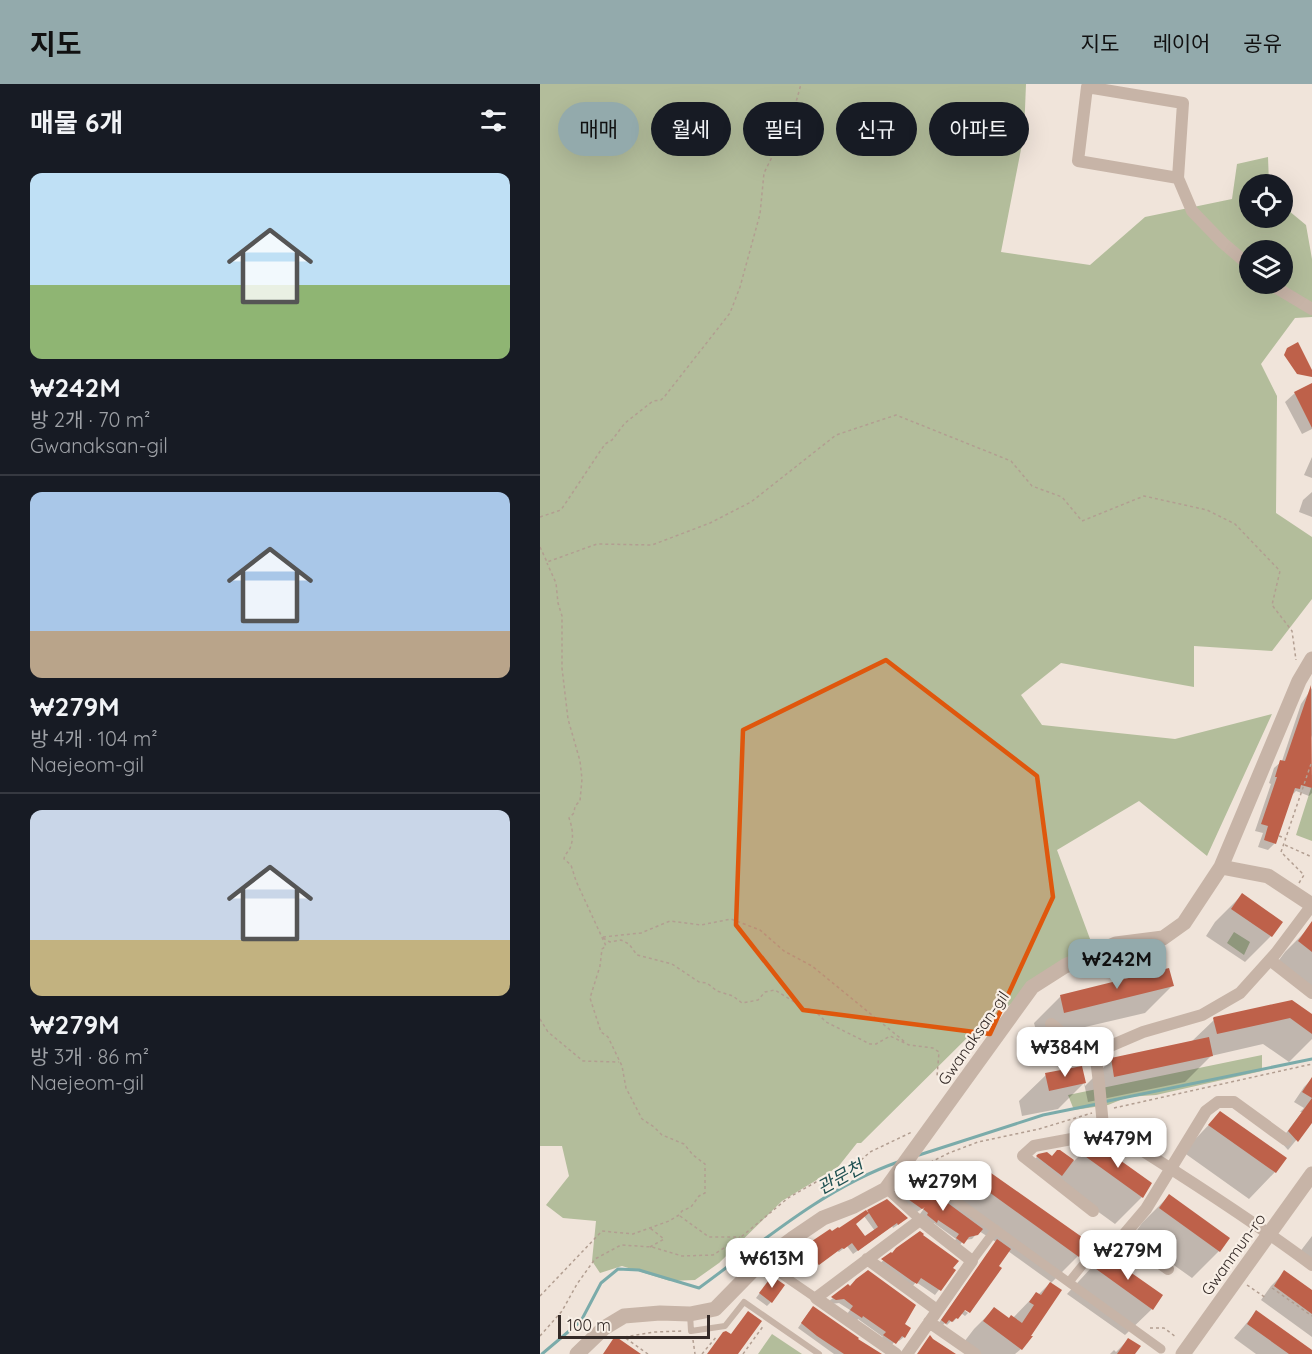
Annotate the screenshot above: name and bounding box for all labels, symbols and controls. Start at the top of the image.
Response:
text: 지도 [30,26,82,61]
text: 지도 [1081,30,1119,56]
text: 레이어 [1152,30,1210,56]
text: 공유 [1243,30,1282,56]
chip: 매매 [558,102,639,156]
chip: 월세 [651,102,731,156]
chip: 필터 [743,102,824,156]
chip: 신규 [836,102,917,156]
chip: 아파트 [929,102,1029,156]
icon: filters [477,104,510,137]
text: 매물 6개 [30,106,123,139]
map controls [1239,174,1293,294]
button: locate [1239,174,1293,228]
icon: home [216,212,324,320]
button: layers [1239,240,1293,294]
text: ₩242M [30,371,121,404]
text: 방 2개 · 70 m² [30,407,150,432]
text: Gwanaksan-gil [30,433,168,458]
icon: home [216,531,324,639]
text: ₩279M [30,690,120,723]
text: 방 4개 · 104 m² [30,726,158,751]
text: Naejeom-gil [30,752,144,777]
icon: home [216,849,324,957]
pin: ₩242M [1075,939,1159,990]
text: ₩242M [1082,946,1152,971]
street label: Gwanaksan-gil [933,987,1013,1089]
text: ₩279M [30,1008,120,1041]
pin: ₩384M [1023,1027,1107,1078]
text: ₩384M [1031,1034,1099,1059]
text: 방 3개 · 86 m² [30,1044,149,1069]
text: Naejeom-gil [30,1070,144,1095]
pin: ₩479M [1076,1118,1160,1169]
text: ₩479M [1084,1125,1152,1150]
water label: 관문천 [813,1154,869,1199]
pin: ₩279M [901,1161,985,1212]
text: ₩279M [909,1168,977,1193]
street label: Gwanmun-ro [1196,1209,1270,1299]
pin: ₩279M [1086,1230,1170,1281]
text: ₩279M [1094,1237,1162,1262]
pin: ₩613M [730,1238,814,1289]
text: ₩613M [740,1245,804,1270]
scale bar [558,1312,710,1340]
text: 100 m [567,1315,611,1335]

